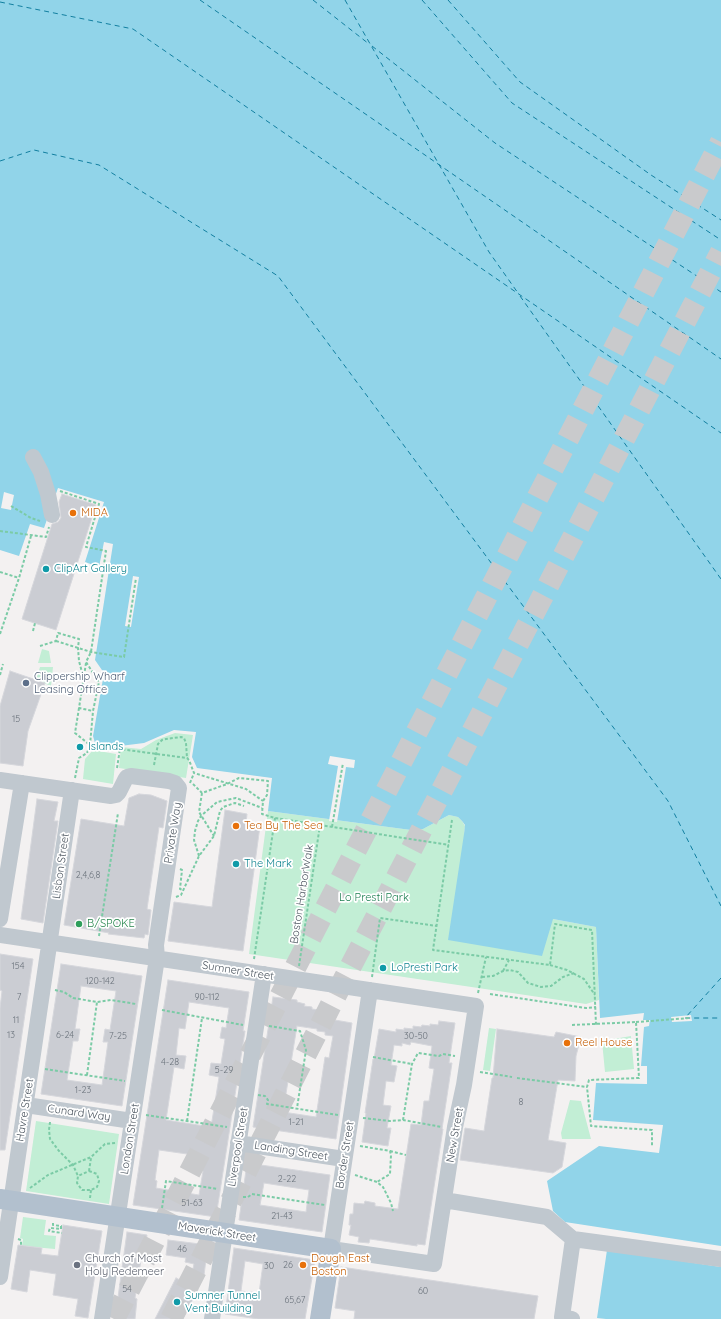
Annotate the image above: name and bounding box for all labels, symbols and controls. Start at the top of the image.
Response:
place label: MIDA [81,506,108,520]
marker: MIDA [68,508,78,518]
place label: ClipArt Gallery [54,562,127,576]
marker: ClipArt Gallery [41,564,51,574]
place label: Clippership Wharf Leasing Office [34,670,125,696]
marker: Clippership Wharf Leasing Office [21,678,31,688]
house number: 15 [12,714,20,724]
place label: Islands [88,740,123,754]
marker: Islands [75,742,85,752]
street label: Private Way [162,801,184,865]
place label: Tea By The Sea [244,819,323,833]
marker: Tea By The Sea [231,821,241,831]
street label: Lisbon Street [50,832,72,900]
street label: Boston HarborWalk [288,843,316,945]
place label: The Mark [244,857,292,871]
marker: The Mark [231,859,241,869]
house number: 2,4,6,8 [76,870,100,880]
park label: Lo Presti Park [339,891,409,905]
place label: B/SPOKE [87,917,135,931]
marker: B/SPOKE [74,919,84,929]
street label: Sumner Street [201,959,275,983]
house number: 154 [12,961,24,971]
place label: LoPresti Park [391,961,458,975]
marker: LoPresti Park [378,963,388,973]
house number: 120-142 [85,976,115,986]
house number: 7 [17,992,21,1002]
house number: 90-112 [194,992,220,1002]
house number: 11 [13,1015,19,1025]
house number: 13 [7,1030,15,1040]
house number: 6-24 [56,1030,74,1040]
house number: 7-25 [109,1031,127,1041]
house number: 30-50 [404,1031,428,1041]
place label: Reel House [575,1036,632,1050]
marker: Reel House [562,1038,572,1048]
house number: 4-28 [161,1057,179,1067]
house number: 5-29 [215,1065,233,1075]
street label: Havre Street [14,1078,36,1142]
house number: 1-23 [75,1085,91,1095]
house number: 8 [519,1097,523,1107]
street label: Cunard Way [47,1102,111,1124]
street label: London Street [118,1103,142,1175]
street label: Liverpool Street [225,1106,251,1188]
street label: New Street [444,1106,466,1164]
house number: 1-21 [288,1117,304,1127]
street label: Border Street [333,1120,357,1190]
street label: Landing Street [253,1139,329,1163]
house number: 2-22 [278,1174,296,1184]
house number: 51-63 [181,1198,203,1208]
house number: 21-43 [271,1211,293,1221]
street label: Maverick Street [177,1219,257,1245]
house number: 46 [177,1244,187,1254]
place label: Church of Most Holy Redemeer [85,1252,164,1278]
place label: Dough East Boston [311,1252,370,1278]
marker: Church of Most Holy Redemeer [72,1260,82,1270]
house number: 26 [283,1260,293,1270]
marker: Dough East Boston [298,1260,308,1270]
house number: 30 [264,1261,274,1271]
house number: 54 [122,1284,132,1294]
house number: 60 [418,1286,428,1296]
place label: Sumner Tunnel Vent Building [185,1289,260,1315]
house number: 65,67 [285,1295,305,1305]
marker: Sumner Tunnel Vent Building [172,1297,182,1307]

